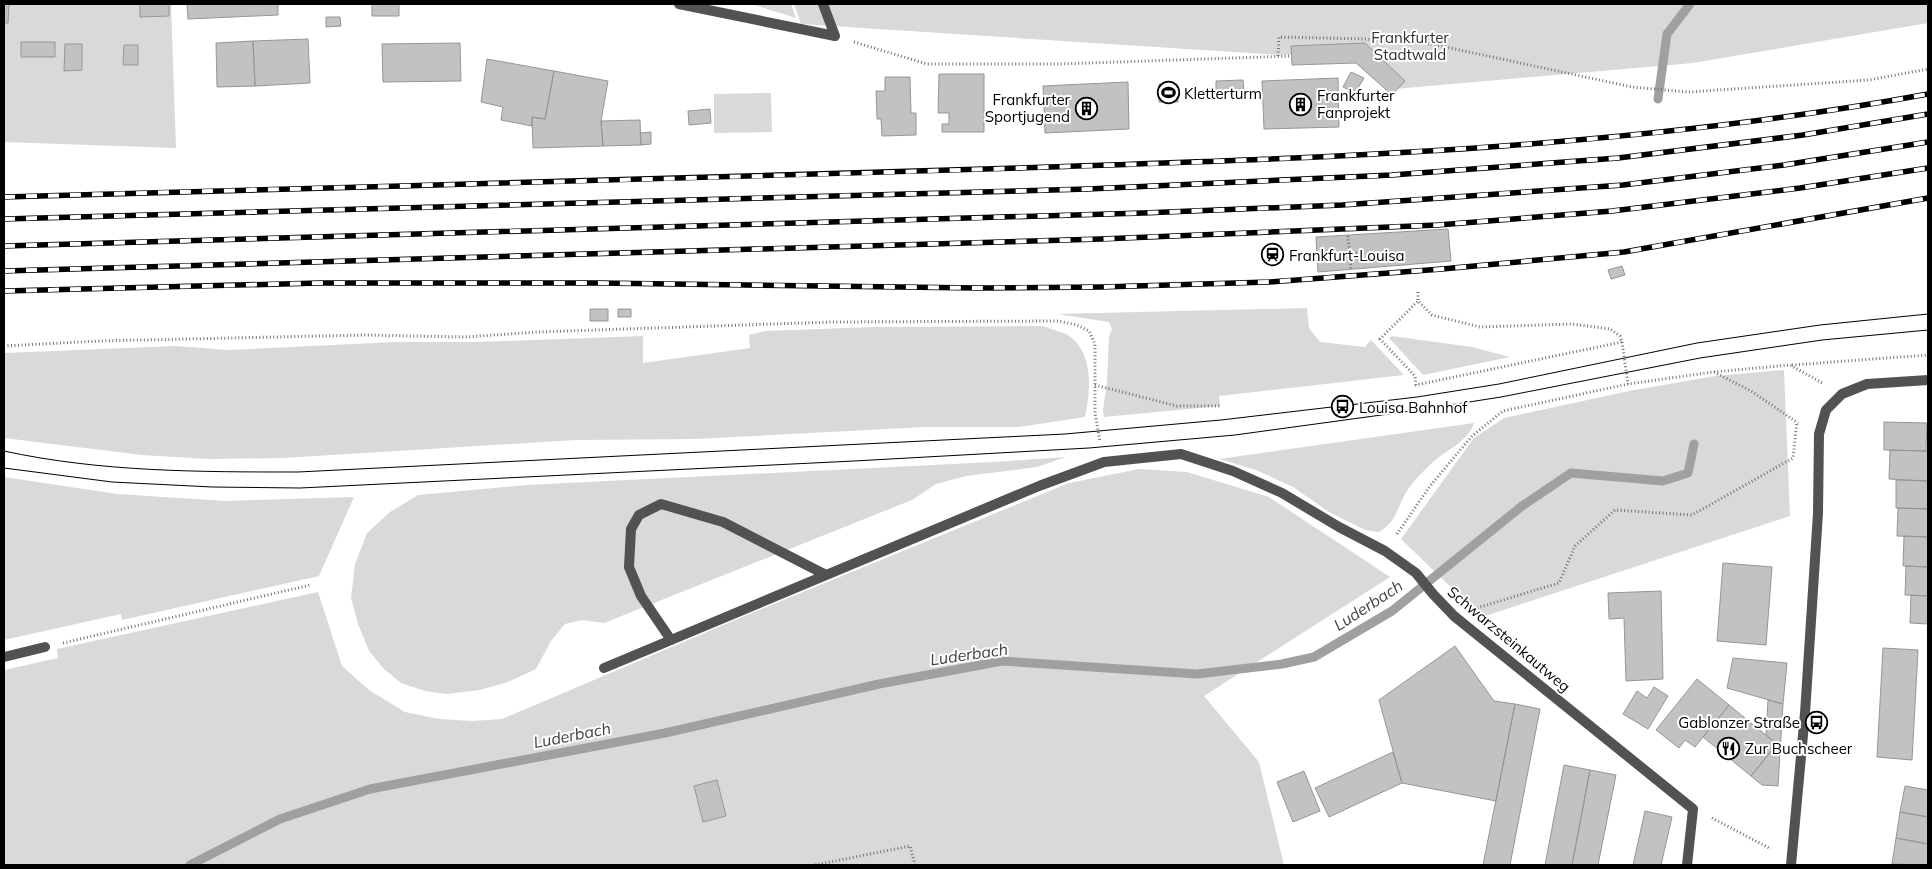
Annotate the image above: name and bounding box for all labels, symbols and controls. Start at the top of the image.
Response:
park label: Frankfurter Stadtwald [1371,28,1449,64]
sports icon: Kletterturm [1156,81,1180,105]
place label: Kletterturm [1184,84,1262,103]
place label: Frankfurter Fanprojekt [1317,86,1395,122]
place label: Frankfurter Sportjugend [985,90,1071,126]
building icon: Frankfurter Fanprojekt [1289,92,1313,116]
building icon: Frankfurter Sportjugend [1074,96,1098,120]
station icon: Frankfurt-Louisa [1261,243,1285,267]
place label: Frankfurt-Louisa [1289,246,1405,265]
bus stop icon: Louisa Bahnhof [1331,395,1355,419]
place label: Louisa Bahnhof [1359,398,1468,417]
water label: Luderbach [1330,575,1406,635]
street label: Schwarzsteinkautweg [1444,582,1574,696]
water label: Luderbach [929,639,1009,669]
bus stop icon: Gablonzer Straße [1804,710,1828,734]
place label: Gablonzer Straße [1678,713,1800,732]
water label: Luderbach [532,718,612,752]
restaurant icon: Zur Buchscheer [1717,736,1741,760]
place label: Zur Buchscheer [1745,739,1853,758]

